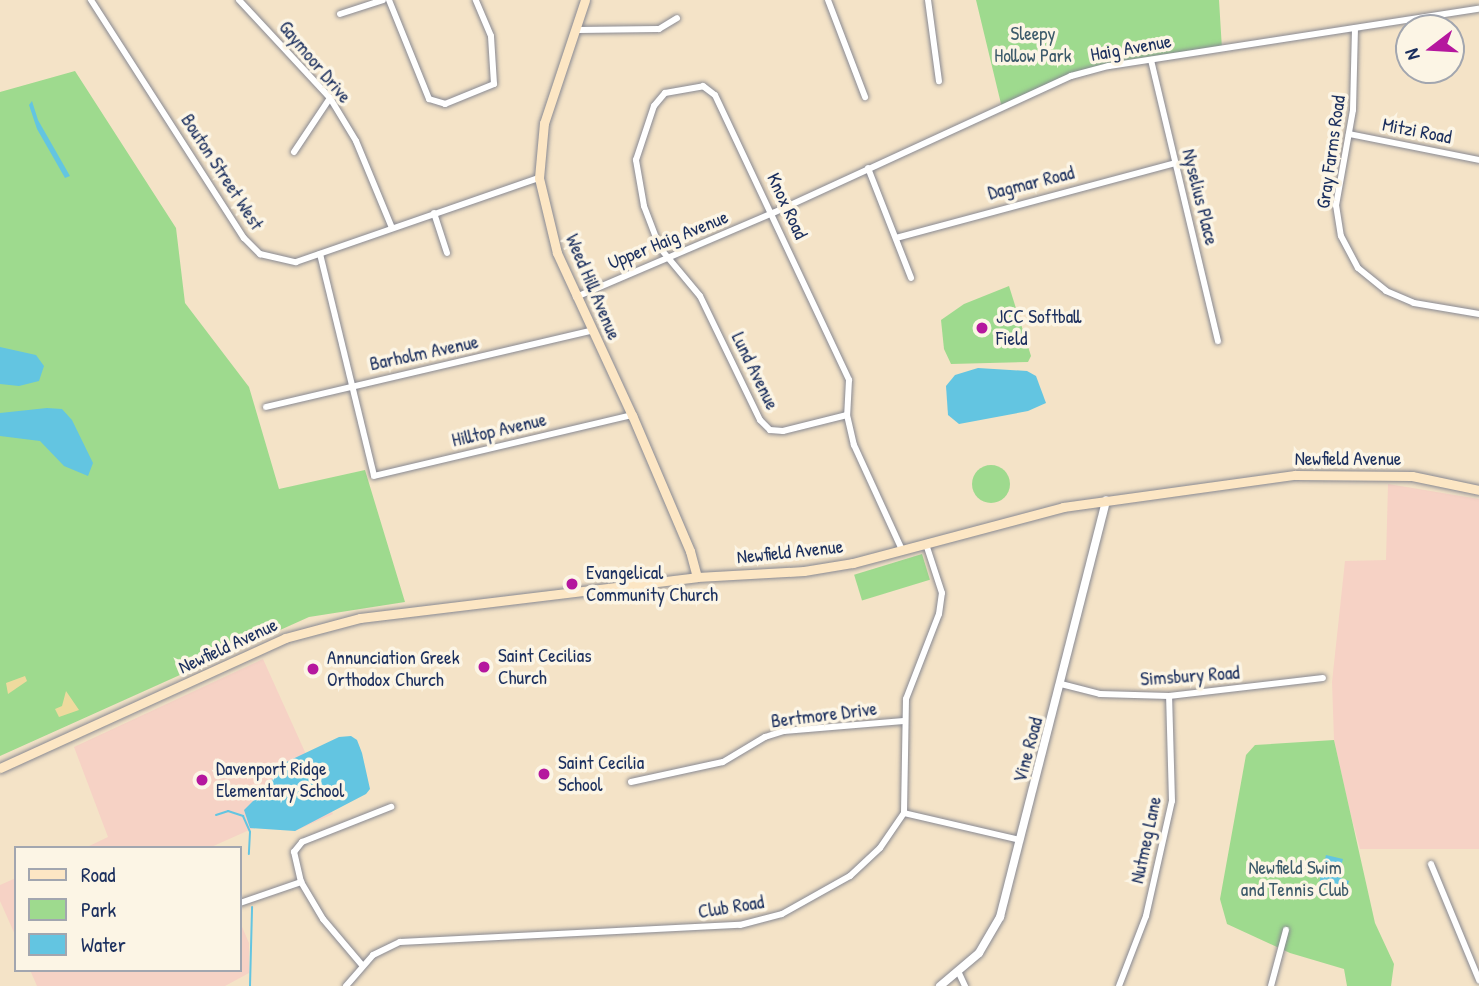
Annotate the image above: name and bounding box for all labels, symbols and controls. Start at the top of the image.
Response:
north arrow [1395,14,1465,84]
street label: Gaymoor Drive [274,16,356,108]
park label: Sleepy Hollow Park [994,23,1072,67]
street label: Haig Avenue [1089,30,1173,66]
text: N [1398,46,1426,63]
street label: Gray Farms Road [1312,94,1350,210]
street label: Bouton Street West [176,110,268,234]
street label: Mitzi Road [1380,113,1454,149]
street label: Nyselius Place [1177,147,1223,247]
street label: Dagmar Road [985,161,1077,205]
street label: Knox Road [762,169,812,243]
street label: Upper Haig Avenue [605,206,731,274]
street label: Weed Hill Avenue [561,231,625,343]
place label: JCC Softball Field [996,306,1081,350]
marker: JCC Softball Field [974,320,990,336]
street label: Lund Avenue [727,329,783,413]
street label: Barholm Avenue [368,330,480,376]
street label: Hilltop Avenue [450,408,548,452]
street label: Newfield Avenue [1295,448,1401,470]
street label: Newfield Avenue [736,535,844,569]
place label: Evangelical Community Church [586,562,718,606]
marker: Evangelical Community Church [564,576,580,592]
street label: Newfield Avenue [175,613,281,679]
place label: Saint Cecilias Church [498,645,592,689]
place label: Annunciation Greek Orthodox Church [327,647,460,691]
marker: Saint Cecilias Church [476,659,492,675]
marker: Annunciation Greek Orthodox Church [305,661,321,677]
street label: Simsbury Road [1140,661,1240,691]
street label: Bertmore Drive [770,697,878,733]
street label: Vine Road [1008,715,1048,785]
place label: Saint Cecilia School [558,752,644,796]
place label: Davenport Ridge Elementary School [216,758,344,802]
marker: Saint Cecilia School [536,766,552,782]
marker: Davenport Ridge Elementary School [194,772,210,788]
street label: Nutmeg Lane [1126,794,1166,886]
legend [14,846,242,972]
park label: Newfield Swim and Tennis Club [1241,857,1349,901]
text: Road [81,860,115,889]
street label: Club Road [696,891,766,923]
text: Park [81,895,116,924]
text: Water [81,930,126,959]

